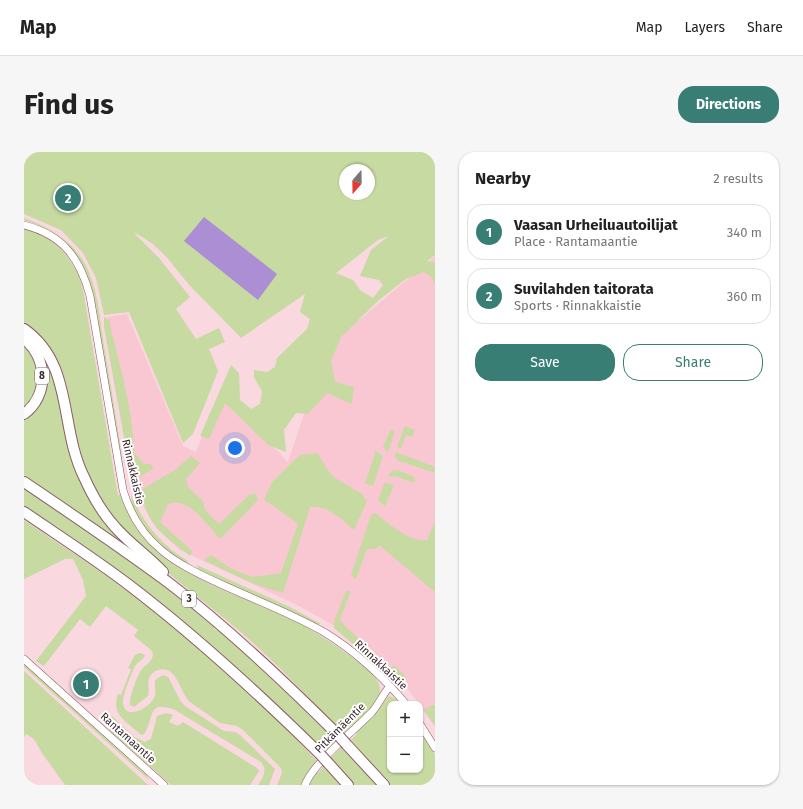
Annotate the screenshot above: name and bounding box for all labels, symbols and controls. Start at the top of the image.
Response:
text: Map [20,16,57,39]
text: Map [636,19,662,36]
text: Layers [684,19,725,36]
text: Share [747,19,783,36]
button: Directions [678,86,779,123]
text: Find us [24,88,114,121]
north arrow [339,164,375,200]
text: Nearby [475,168,530,189]
text: 2 results [713,171,763,186]
pin: 2 [55,183,81,213]
text: Vaasan Urheiluautoilijat [514,216,678,234]
text: 1 [486,225,492,240]
text: 340 m [727,225,762,240]
text: Place · Rantamaantie [514,234,638,249]
text: Suvilahden taitorata [514,280,654,298]
text: 2 [486,289,492,304]
text: 360 m [727,289,762,304]
text: Sports · Rinnakkaistie [514,298,641,313]
button: Save [475,344,615,381]
button: Share [623,344,763,381]
road number: 8 [35,368,49,384]
street label: Rinnakkaistie [119,438,147,506]
your location [225,438,245,458]
road number: 3 [182,591,196,607]
street label: Rinnakkaistie [352,637,410,693]
pin: 1 [73,669,99,699]
street label: Pitkämäentie [312,700,368,756]
map controls [387,701,423,773]
button: + [387,701,423,737]
street label: Rantamaantie [98,710,158,766]
button: − [387,737,423,773]

